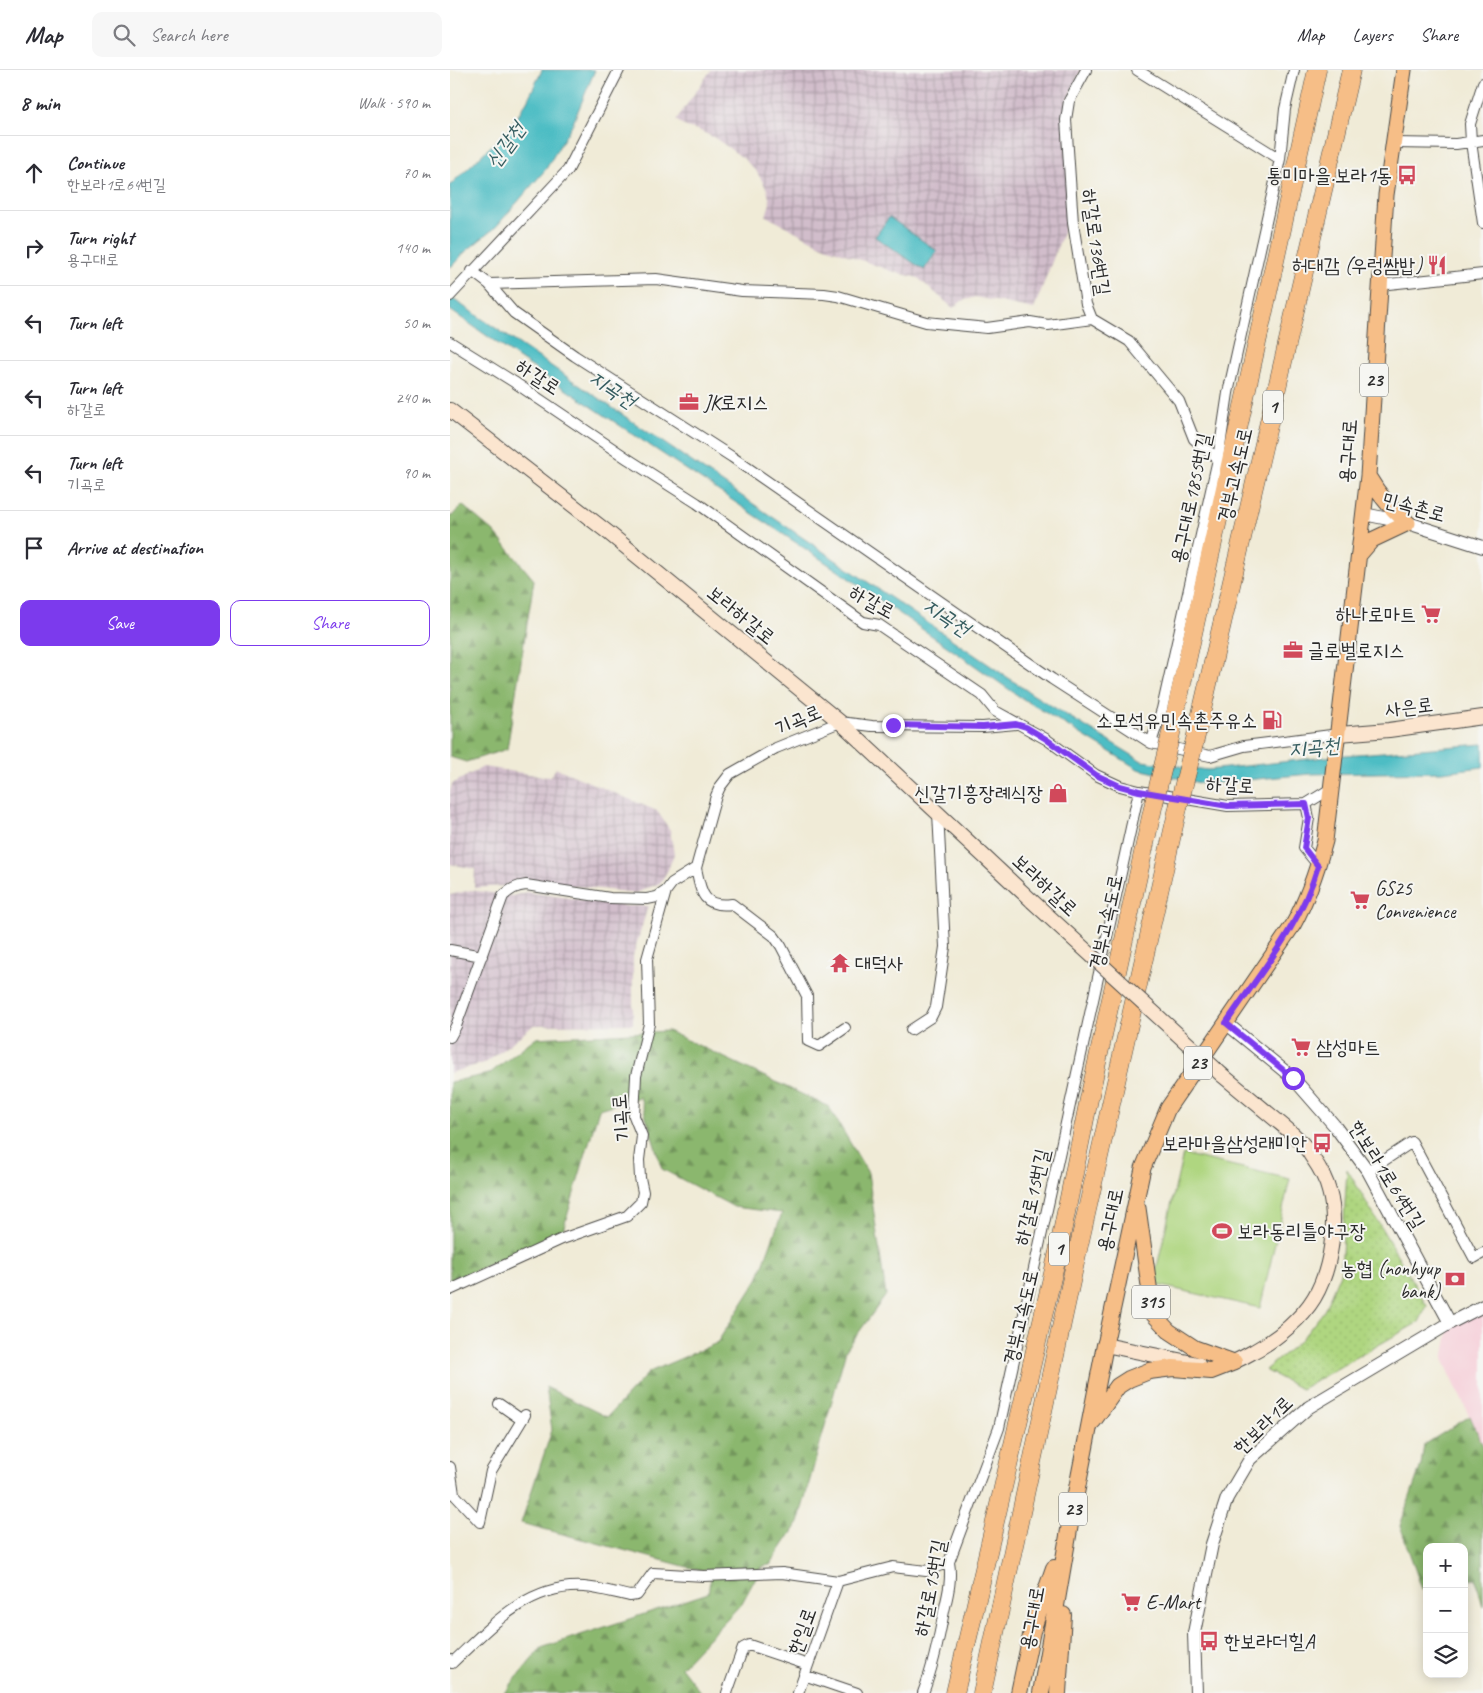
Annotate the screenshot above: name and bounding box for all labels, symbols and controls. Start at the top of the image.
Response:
search box [92,12,442,57]
text: Map [25,20,62,50]
icon: search [110,21,138,49]
text: Search here [150,23,228,47]
text: Map [1297,24,1325,46]
text: Layers [1353,24,1392,46]
text: Share [1420,24,1458,46]
text: 8 min [20,90,60,116]
text: Walk · 590 m [358,93,430,113]
water label: 신갈천 [480,115,532,173]
text: Continue [67,151,124,175]
icon: ahead [20,159,48,187]
text: 70 m [403,163,430,183]
place label: 통미마을.보라1동 [1266,163,1392,188]
bus stop icon: 통미마을.보라1동 [1396,164,1418,186]
text: 한보라1로64번길 [67,175,166,195]
street label: 하갈로136번길 [1076,187,1116,297]
text: Turn right [67,226,134,250]
icon: right [20,234,48,262]
text: 140 m [396,238,430,258]
text: 용구대로 [67,250,119,270]
place label: 허대감 (우렁쌈밥) [1291,253,1423,278]
restaurant icon: 허대감 (우렁쌈밥) [1426,254,1448,276]
icon: left [20,309,48,337]
text: Turn left [67,311,122,335]
text: 50 m [403,313,430,333]
street label: 하갈로 [511,353,565,401]
water label: 지곡천 [585,364,643,415]
road number: 23 [1360,364,1388,396]
text: Turn left [67,376,122,400]
icon: left [20,384,48,412]
text: 240 m [396,388,430,408]
place label: JK로지스 [703,390,768,415]
office icon: JK로지스 [678,391,700,413]
road number: 1 [1263,391,1283,424]
text: 하갈로 [67,400,106,420]
street label: 용구대로 [1333,418,1363,484]
street label: 경부고속도로 [1212,425,1258,525]
street label: 용구대로1855번길 [1165,431,1217,565]
text: Turn left [67,451,122,475]
icon: left [20,459,48,487]
text: 90 m [403,463,430,483]
text: 기곡로 [67,475,106,495]
street label: 민속촌로 [1380,487,1448,527]
icon: arrive [20,534,48,562]
text: Arrive at destination [67,536,203,560]
street label: 하갈로 [845,579,899,625]
street label: 보라하갈로 [702,580,780,650]
water label: 지곡천 [919,592,977,643]
button: Save [20,600,220,646]
button: Share [230,600,430,646]
place label: 하나로마트 [1336,602,1416,627]
supermarket icon: 하나로마트 [1420,603,1442,625]
place label: 글로벌로지스 [1308,638,1405,663]
office icon: 글로벌로지스 [1282,639,1304,661]
street label: 사은로 [1384,692,1434,722]
street label: 기곡로 [771,699,825,741]
place label: 소모석유민속촌주유소 [1096,708,1257,733]
fuel station icon: 소모석유민속촌주유소 [1261,709,1283,731]
route end [882,714,905,737]
water label: 지곡천 [1288,732,1342,762]
street label: 하갈로 [1205,771,1255,799]
place label: 신갈기흥장례식장 [914,781,1043,806]
shop icon: 신갈기흥장례식장 [1047,782,1069,804]
street label: 보라하갈로 [1007,848,1083,922]
street label: 경부고속도로 [1084,872,1128,972]
place label: GS25 Convenience [1375,876,1457,924]
supermarket icon: GS25 Convenience [1349,889,1371,911]
place label: 대덕사 [855,951,903,976]
temple icon: 대덕사 [829,952,851,974]
place label: 삼성마트 [1316,1035,1380,1060]
supermarket icon: 삼성마트 [1290,1036,1312,1058]
road number: 23 [1184,1046,1212,1080]
route start [1282,1067,1305,1090]
street label: 기곡로 [606,1093,636,1143]
street label: 한보라1로64번길 [1344,1116,1430,1234]
place label: 보라마을삼성래미안 [1162,1131,1307,1156]
bus stop icon: 보라마을삼성래미안 [1311,1132,1333,1154]
street label: 하갈로15번길 [1009,1146,1055,1248]
street label: 용구대로 [1091,1186,1129,1254]
place label: 보라동리틀야구장 [1237,1219,1366,1244]
sports icon: 보라동리틀야구장 [1211,1220,1233,1242]
road number: 1 [1049,1232,1069,1266]
place label: 농협 (nonhyup bank) [1340,1256,1441,1304]
street label: 경부고속도로 [998,1267,1044,1367]
bank icon: 농협 (nonhyup bank) [1444,1268,1466,1290]
road number: 315 [1132,1286,1170,1318]
street label: 한보라1로 [1228,1391,1298,1459]
road number: 23 [1059,1492,1087,1526]
street label: 하갈로15번길 [908,1537,952,1639]
map controls [1423,1543,1468,1678]
button: + [1423,1543,1468,1588]
street label: 용구대로 [1014,1584,1050,1652]
button: − [1423,1588,1468,1633]
place label: E-Mart [1146,1590,1202,1615]
supermarket icon: E-Mart [1120,1591,1142,1613]
street label: 한일로 [782,1604,822,1658]
place label: 한보라더힐A [1224,1629,1315,1654]
bus stop icon: 한보라더힐A [1198,1630,1220,1652]
button: layers [1423,1633,1468,1678]

